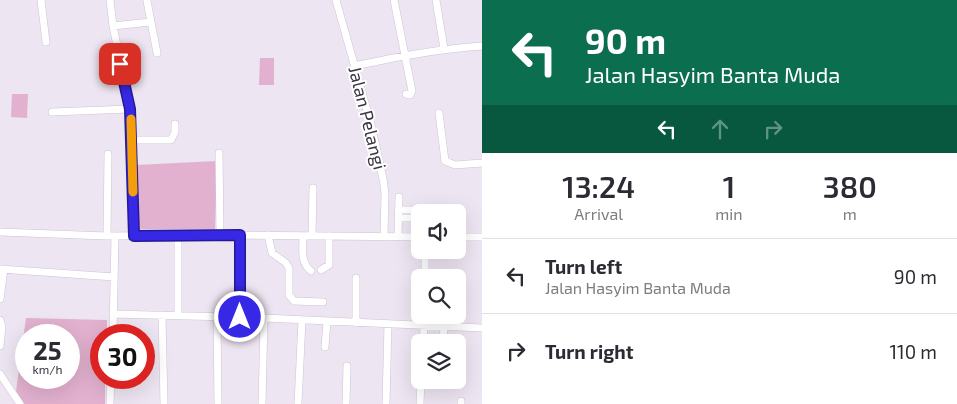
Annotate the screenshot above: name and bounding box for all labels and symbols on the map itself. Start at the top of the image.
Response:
pin [99,43,141,85]
street label: Jalan Pelangi [344,64,391,172]
position arrow [213,290,265,342]
speed limit sign: 30 [90,324,155,389]

